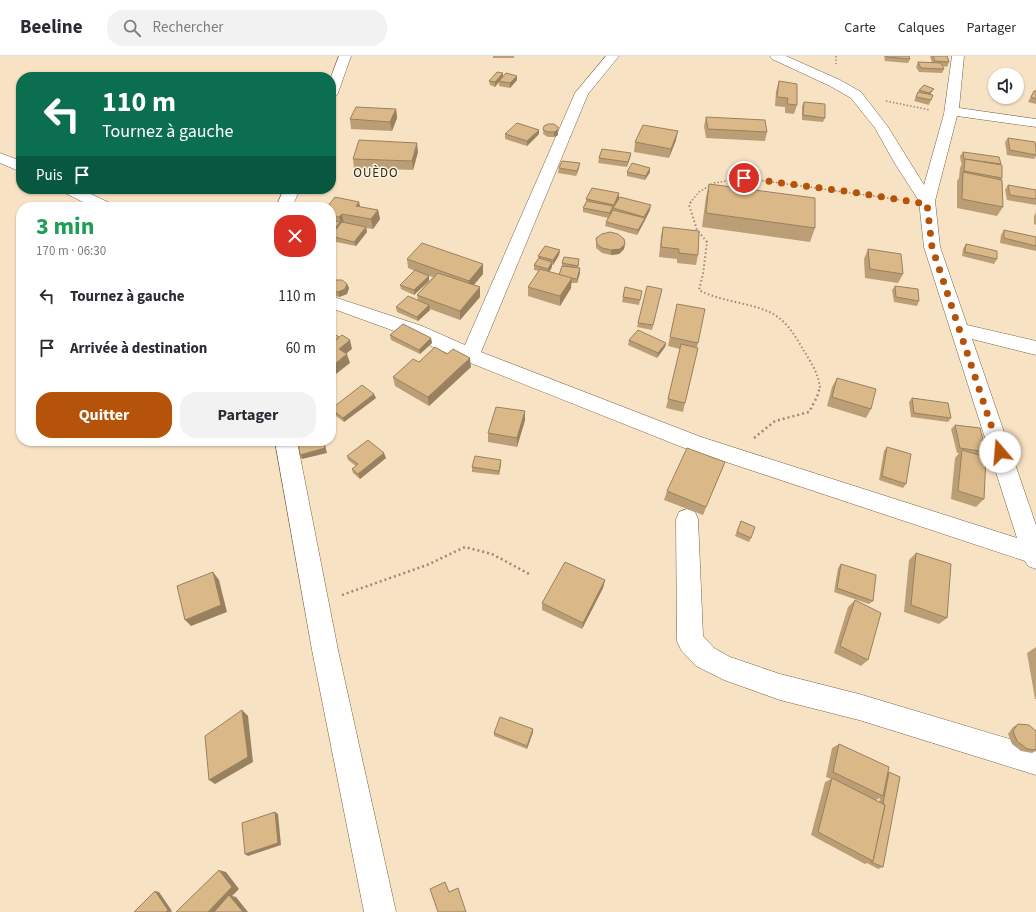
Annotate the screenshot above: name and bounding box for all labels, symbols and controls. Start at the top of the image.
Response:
search box [107,10,387,46]
text: Beeline [20,14,83,41]
icon: search [121,17,143,39]
text: Rechercher [153,17,224,38]
text: Carte [844,18,876,38]
text: Calques [898,18,945,38]
text: Partager [967,18,1016,38]
map controls [988,68,1024,104]
button: sound [988,68,1024,104]
text: 110 m [102,82,176,122]
icon: left [36,88,88,140]
text: Tournez à gauche [102,119,234,144]
pin [727,161,761,195]
icon: arrive [71,164,93,186]
district label: OUÈDO [353,164,399,182]
text: Puis [36,165,63,186]
icon: arrive [733,167,755,189]
text: 3 min [36,209,94,244]
button: close [274,215,316,257]
text: 170 m · 06:30 [36,242,106,260]
icon: left [36,285,58,307]
text: Tournez à gauche [70,286,185,307]
text: 110 m [278,286,316,307]
icon: arrive [36,337,58,359]
text: Arrivée à destination [70,338,207,359]
text: 60 m [286,338,316,359]
button: Quitter [36,392,172,438]
button: Partager [180,392,316,438]
position arrow [979,431,1021,473]

